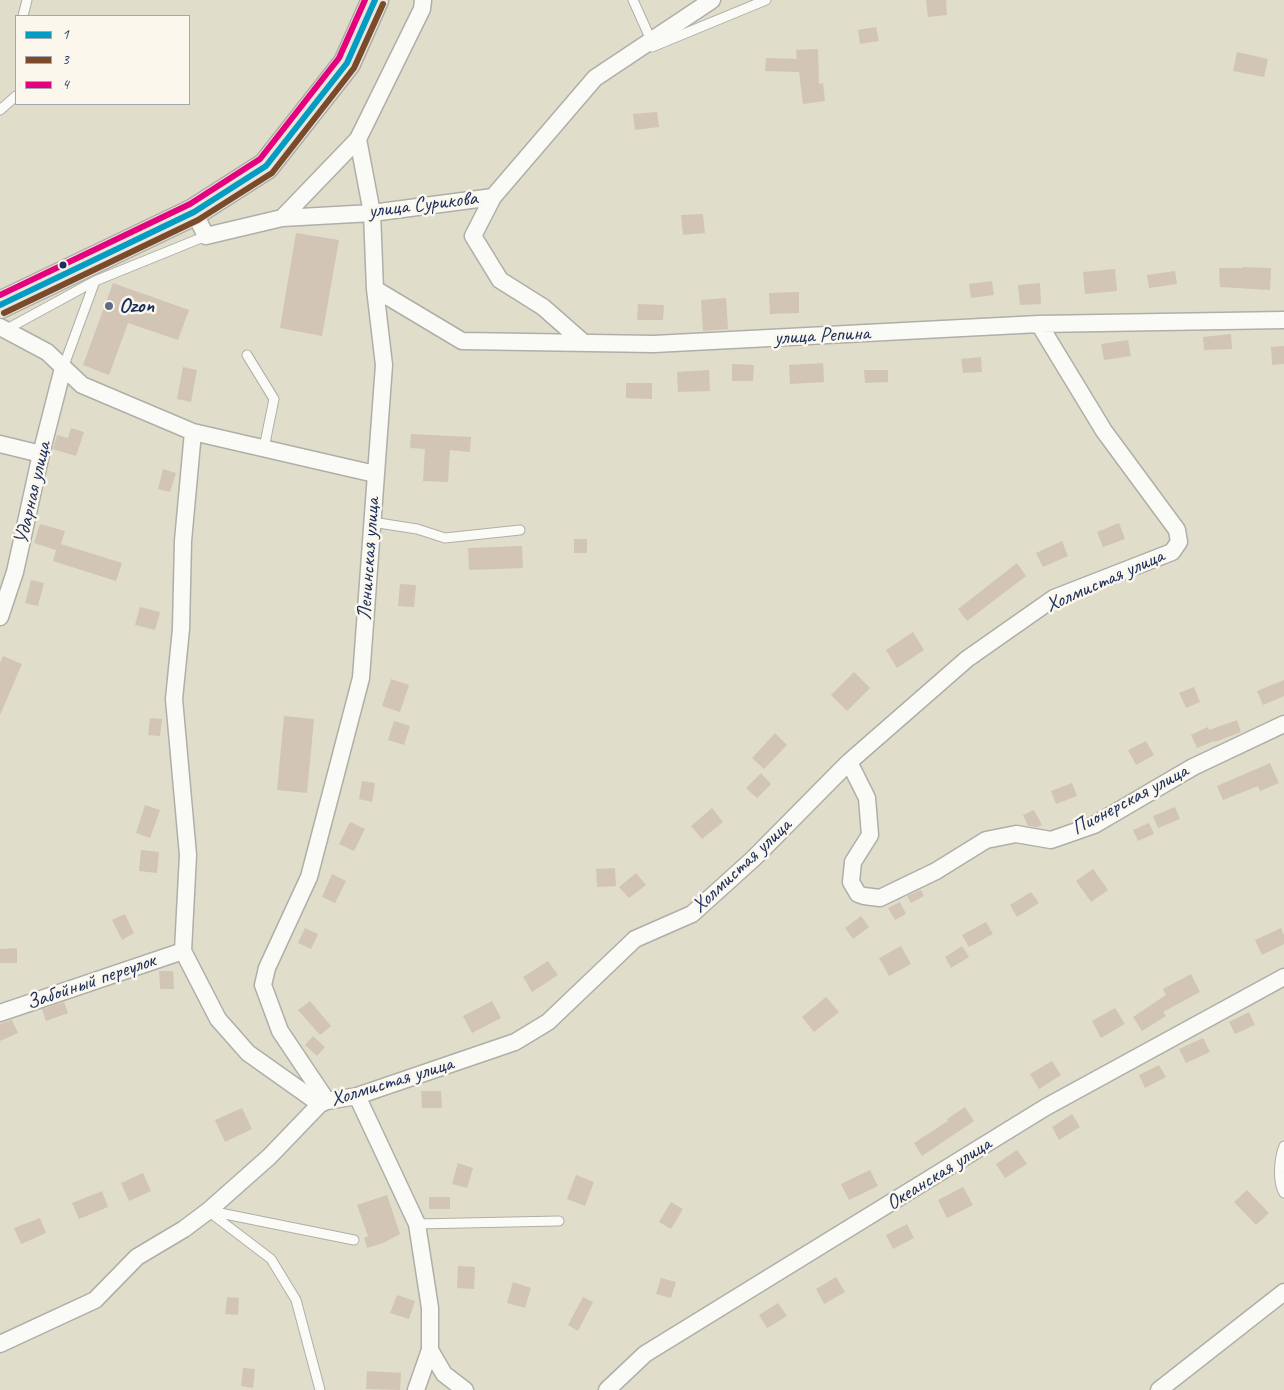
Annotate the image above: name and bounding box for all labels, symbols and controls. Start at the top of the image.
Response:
legend [15,15,190,105]
text: 1 [62,25,69,44]
text: 3 [62,50,69,69]
text: 4 [62,75,69,94]
street label: улица Сурикова [367,186,479,224]
unlabelled marker [58,260,68,270]
place label: Ozon [119,293,154,319]
marker: Ozon [103,300,115,312]
street label: улица Репина [773,321,871,351]
street label: Ударная улица [9,439,57,547]
street label: Ленинская улица [352,497,386,621]
street label: Холмистая улица [1042,544,1168,618]
street label: Пионерская улица [1068,759,1192,841]
street label: Холмистая улица [687,813,797,919]
street label: Забойный переулок [23,948,159,1016]
street label: Холмистая улица [328,1051,456,1113]
street label: Океанская улица [882,1132,996,1216]

